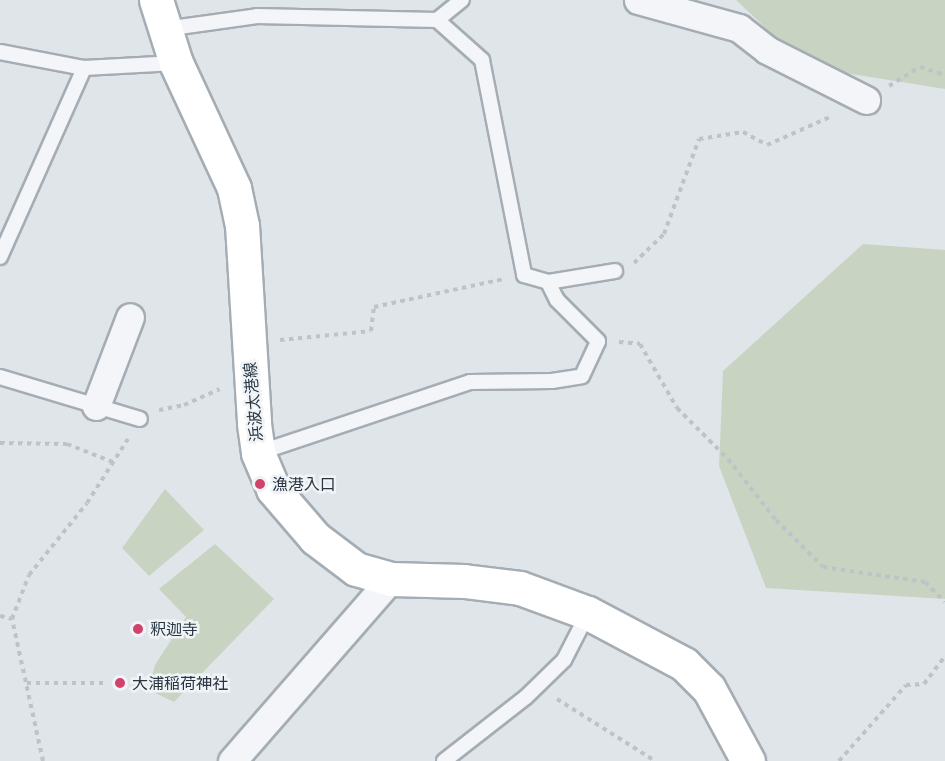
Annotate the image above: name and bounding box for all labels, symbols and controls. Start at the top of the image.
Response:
street label: 浜波太港線 [240,361,266,443]
place label: 漁港入口 [272,474,336,494]
marker: 漁港入口 [253,477,267,491]
place label: 釈迦寺 [150,619,198,639]
marker: 釈迦寺 [131,622,145,636]
place label: 大浦稲荷神社 [132,673,228,693]
marker: 大浦稲荷神社 [113,676,127,690]

